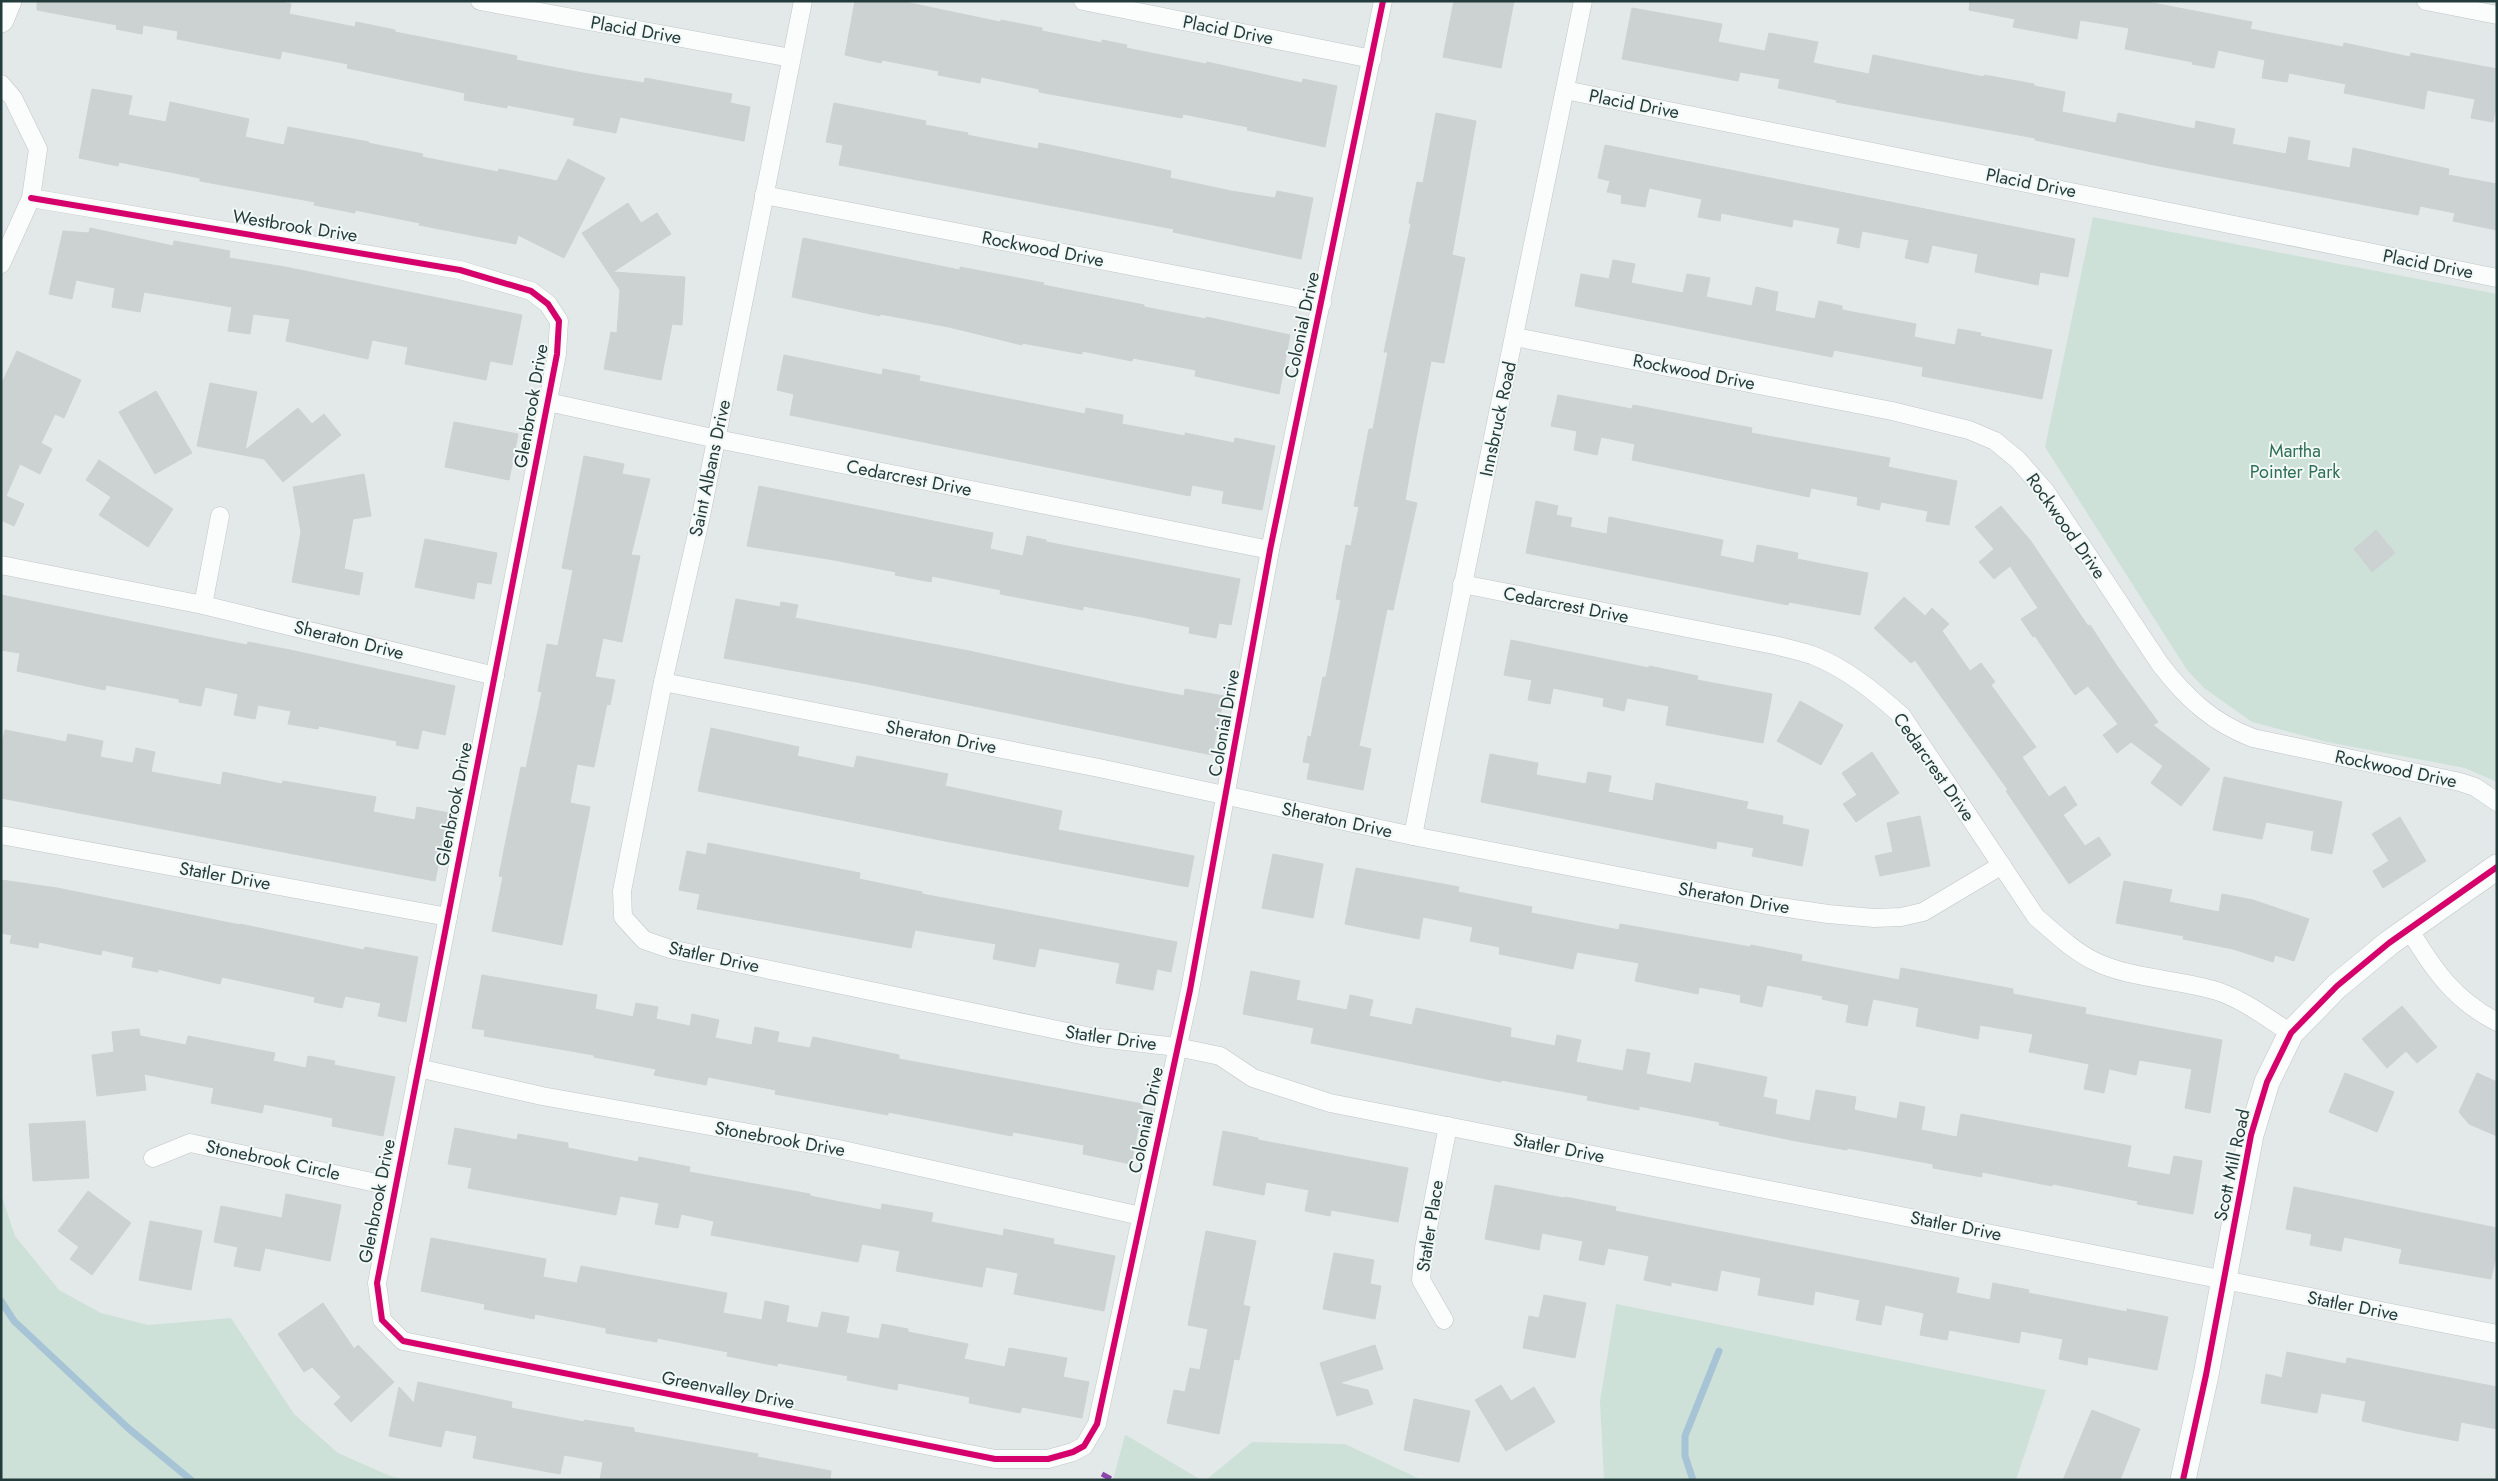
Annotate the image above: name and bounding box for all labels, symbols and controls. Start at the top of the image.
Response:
street label: Placid Drive [1181,8,1275,52]
street label: Placid Drive [589,9,683,51]
street label: Placid Drive [1587,82,1681,126]
street label: Placid Drive [1984,161,2078,205]
street label: Westbrook Drive [231,203,359,249]
street label: Rockwood Drive [980,224,1106,274]
street label: Placid Drive [2381,242,2475,286]
street label: Colonial Drive [1278,269,1326,381]
street label: Glenbrook Drive [507,342,555,470]
street label: Rockwood Drive [1631,347,1757,397]
street label: Innsbruck Road [1473,359,1523,479]
street label: Saint Albans Drive [683,397,737,539]
park label: Martha Pointer Park [2250,438,2340,485]
street label: Cedarcrest Drive [844,453,974,503]
street label: Rockwood Drive [2020,468,2112,584]
street label: Cedarcrest Drive [1501,580,1631,630]
street label: Sheraton Drive [291,614,407,666]
street label: Colonial Drive [1202,667,1246,779]
street label: Cedarcrest Drive [1887,707,1981,827]
street label: Sheraton Drive [883,714,999,760]
street label: Glenbrook Drive [429,740,479,868]
street label: Rockwood Drive [2333,743,2459,795]
street label: Sheraton Drive [1279,796,1395,844]
street label: Statler Drive [177,855,273,897]
street label: Sheraton Drive [1676,875,1792,921]
street label: Statler Drive [666,935,762,979]
street label: Statler Drive [1064,1019,1158,1057]
street label: Colonial Drive [1122,1064,1170,1176]
street label: Scott Mill Road [2207,1106,2257,1224]
street label: Stonebrook Drive [713,1115,847,1163]
street label: Statler Drive [1511,1126,1607,1170]
street label: Stonebrook Circle [203,1133,343,1187]
street label: Glenbrook Drive [352,1137,402,1265]
street label: Statler Place [1410,1178,1450,1274]
street label: Statler Drive [1908,1204,2004,1248]
street label: Statler Drive [2305,1284,2401,1328]
street label: Greenvalley Drive [659,1364,797,1416]

